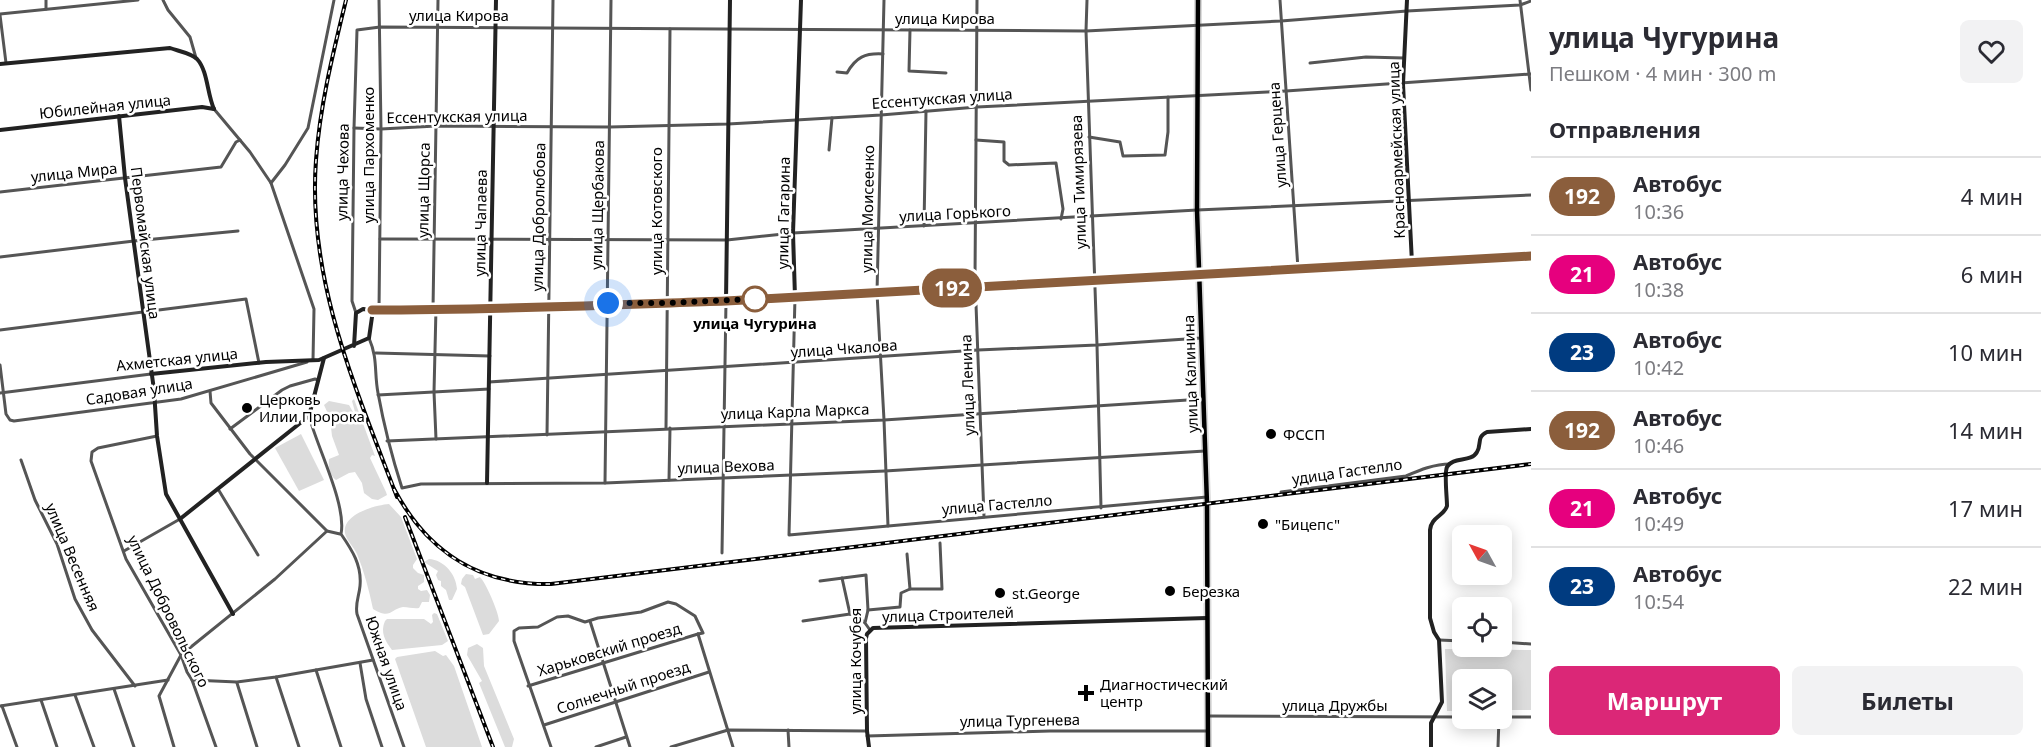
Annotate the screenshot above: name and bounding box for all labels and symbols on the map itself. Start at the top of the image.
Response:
street label: улица Кирова [409,5,509,25]
street label: улица Кирова [895,8,995,28]
street label: Красноармейская улица [1383,61,1409,239]
street label: улица Герцена [1263,82,1291,188]
street label: Ессентукская улица [871,83,1013,113]
street label: улица Пархоменко [358,87,378,223]
street label: Юбилейная улица [38,89,172,123]
street label: Ессентукская улица [386,105,528,127]
street label: улица Тимирязева [1066,114,1090,250]
street label: улица Чехова [331,123,353,221]
street label: улица Щербакова [586,140,608,270]
street label: улица Щорса [412,142,434,238]
street label: улица Добролюбова [527,142,549,292]
street label: улица Моисеенко [856,145,878,273]
street label: улица Котовского [646,147,666,275]
street label: улица Гагарина [772,156,794,270]
street label: улица Мира [30,158,118,186]
street label: Первомайская улица [127,166,165,320]
street label: улица Чапаева [469,169,491,277]
street label: улица Горького [899,200,1011,226]
line badge: 192 [918,268,986,308]
marker: улица Чугурина [742,286,768,312]
your location [593,288,623,318]
place label: улица Чугурина [692,313,817,333]
street label: улица Калинина [1178,315,1202,433]
street label: улица Чкалова [790,334,898,362]
street label: улица Ленина [955,334,979,436]
street label: Ахметская улица [115,343,239,375]
street label: Садовая улица [84,373,194,409]
place label: Церковь Илии Пророка [259,389,365,426]
street label: улица Карла Маркса [720,398,870,424]
marker: Церковь Илии Пророка [240,401,254,415]
place label: ФССП [1283,424,1325,444]
marker: ФССП [1264,427,1278,441]
street label: удица Гастелло [1291,453,1403,489]
street label: улица Вехова [677,454,775,478]
street label: улица Гастелло [941,489,1053,519]
street label: улица Весенняя [41,500,105,614]
place label: "Бицепс" [1275,514,1340,534]
marker: "Бицепс" [1256,517,1270,531]
north arrow [1452,525,1512,585]
street label: улица Добровольского [123,532,215,690]
place label: Березка [1182,581,1240,601]
place label: st.George [1012,583,1080,603]
marker: Березка [1163,584,1177,598]
marker: st.George [993,586,1007,600]
street label: улица Строителей [882,602,1014,626]
street label: улица Кочубея [845,608,865,714]
street label: Южная улица [361,613,413,713]
street label: Харьковский проезд [535,618,683,680]
street label: Солнечный проезд [554,656,692,718]
place label: Диагностический центр [1100,674,1228,711]
marker: Диагностический центр [1077,684,1095,702]
street label: улица Дружбы [1282,695,1388,715]
street label: улица Тургенева [960,709,1080,731]

